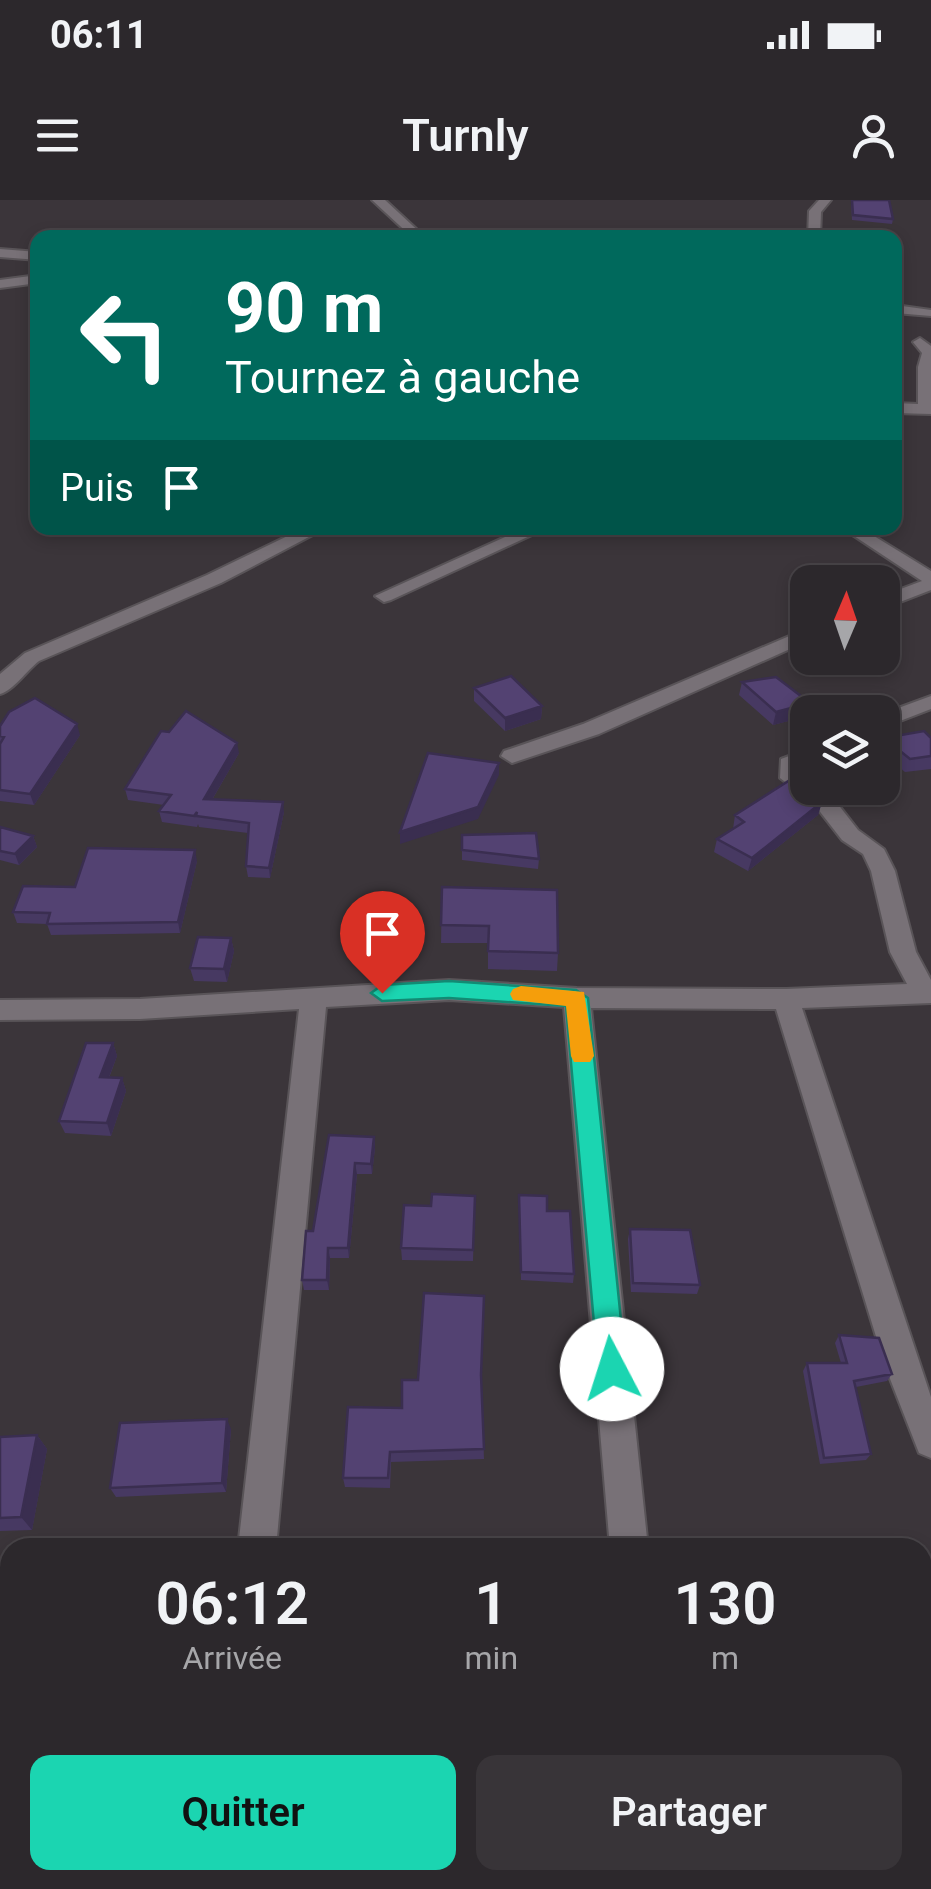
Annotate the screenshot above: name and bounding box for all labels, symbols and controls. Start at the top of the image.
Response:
text: 06:11 [50,13,148,57]
icon: menu [30,108,85,163]
icon: person [846,108,901,163]
text: Turnly [402,109,529,162]
text: 90 m [225,267,383,349]
icon: left [60,270,190,400]
text: Tournez à gauche [225,351,580,404]
icon: arrive [154,460,209,515]
text: Puis [60,466,134,510]
north arrow [790,565,900,675]
map controls [790,565,900,805]
button: layers [790,695,900,805]
pin [340,891,425,994]
icon: arrive [355,906,410,961]
position arrow [560,1317,664,1421]
text: 06:12 [156,1568,309,1639]
text: 1 [474,1568,508,1639]
text: 130 [674,1568,776,1639]
text: Arrivée [182,1639,282,1677]
text: min [465,1639,518,1677]
text: m [711,1639,739,1677]
button: Quitter [30,1755,456,1870]
button: Partager [476,1755,902,1870]

